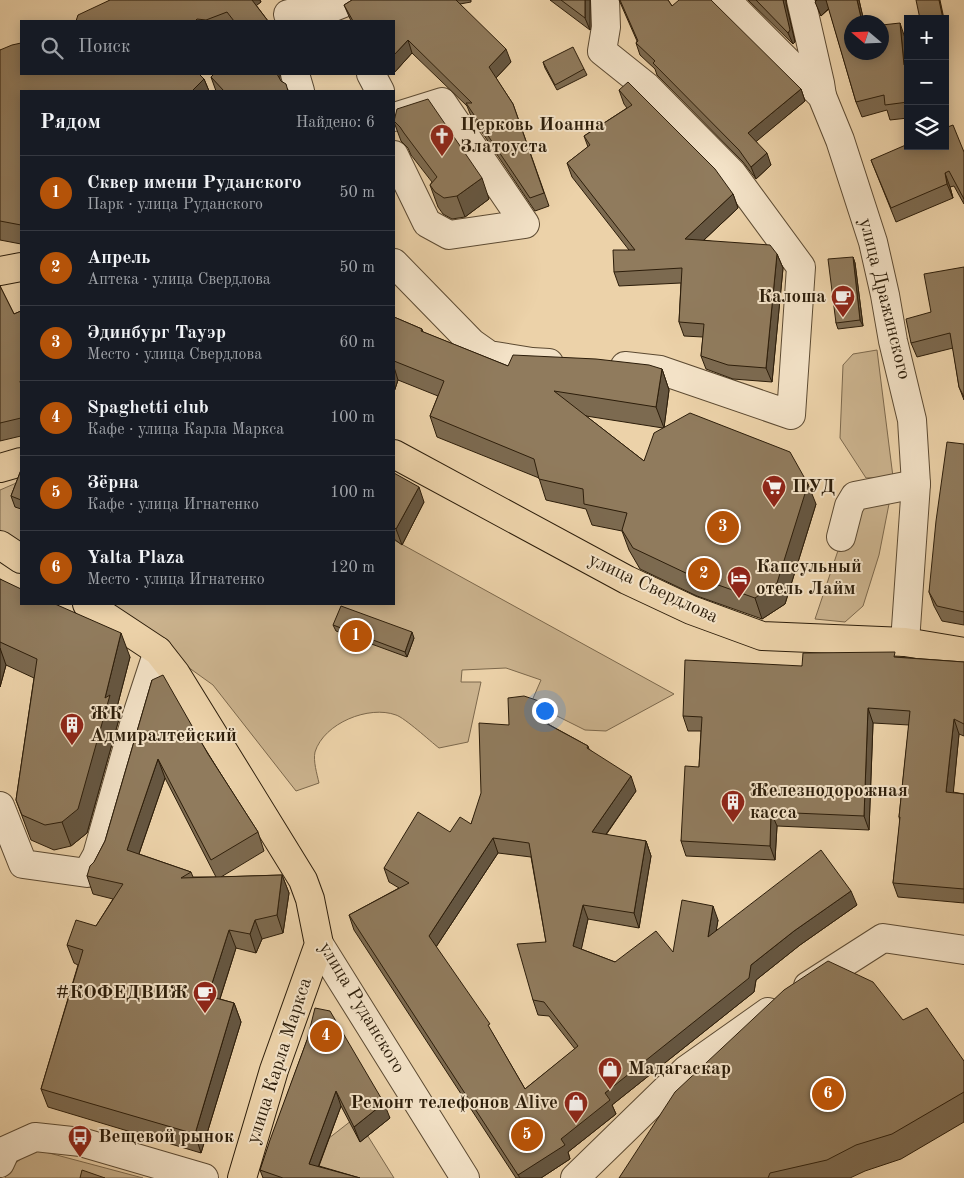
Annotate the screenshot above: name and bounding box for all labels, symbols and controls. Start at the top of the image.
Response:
north arrow [844,15,889,60]
map controls [904,15,949,150]
button: + [904,15,949,60]
search box [20,20,395,75]
icon: search [38,34,66,62]
text: Поиск [78,38,130,57]
button: − [904,60,949,105]
button: layers [904,105,949,150]
text: Рядом [40,112,101,133]
text: Найдено: 6 [296,115,375,131]
place label: Церковь Иоанна Златоуста [460,116,605,157]
church icon: Церковь Иоанна Златоуста [429,123,455,157]
text: Сквер имени Руданского [87,174,302,193]
text: 1 [51,185,61,201]
text: 50 m [339,185,375,201]
text: Парк · улица Руданского [87,197,263,213]
street label: улица Дражинского [855,216,913,382]
text: Апрель [87,249,151,268]
text: 2 [51,260,61,276]
text: 50 m [339,260,375,276]
text: Аптека · улица Свердлова [87,272,271,288]
cafe icon: Калоша [830,284,856,318]
place label: Калоша [758,288,826,307]
text: Эдинбург Тауэр [87,324,226,343]
text: 3 [51,335,61,351]
text: 60 m [339,335,375,351]
text: Место · улица Свердлова [87,347,262,363]
text: Spaghetti club [87,399,209,418]
text: 4 [51,410,61,426]
text: 100 m [330,410,375,426]
text: Кафе · улица Карла Маркса [87,422,284,438]
text: Зёрна [87,474,139,493]
supermarket icon: ПУД [761,474,787,508]
place label: ПУД [792,478,835,497]
text: 5 [51,485,61,501]
text: 100 m [330,485,375,501]
text: Кафе · улица Игнатенко [87,497,259,513]
pin: 3 [707,508,739,546]
text: Yalta Plaza [87,549,184,568]
street label: улица Свердлова [585,551,721,628]
pin: 2 [688,555,720,593]
place label: Капсульный отель Лайм [756,558,862,599]
text: 6 [51,560,61,576]
text: 120 m [330,560,375,576]
hotel icon: Капсульный отель Лайм [726,565,752,599]
text: Место · улица Игнатенко [87,572,265,588]
pin: 1 [340,617,372,655]
your location [532,698,558,724]
place label: ЖК Адмиралтейский [90,705,237,746]
building icon: ЖК Адмиралтейский [59,712,85,746]
place label: Железнодорожная касса [750,782,908,823]
building icon: Железнодорожная касса [720,789,746,823]
street label: улица Руданского [314,939,408,1077]
street label: улица Карла Маркса [244,975,316,1146]
cafe icon: #КОФЕДВИЖ [192,980,218,1014]
place label: #КОФЕДВИЖ [56,984,188,1003]
pin: 4 [310,1017,342,1055]
shop icon: Мадагаскар [597,1056,623,1090]
place label: Мадагаскар [628,1060,731,1079]
pin: 6 [812,1075,844,1113]
shop icon: Ремонт телефонов Alive [563,1090,589,1124]
place label: Ремонт телефонов Alive [350,1094,558,1113]
pin: 5 [511,1116,543,1154]
bus stop icon: Вещевой рынок [67,1124,93,1158]
place label: Вещевой рынок [98,1128,234,1147]

